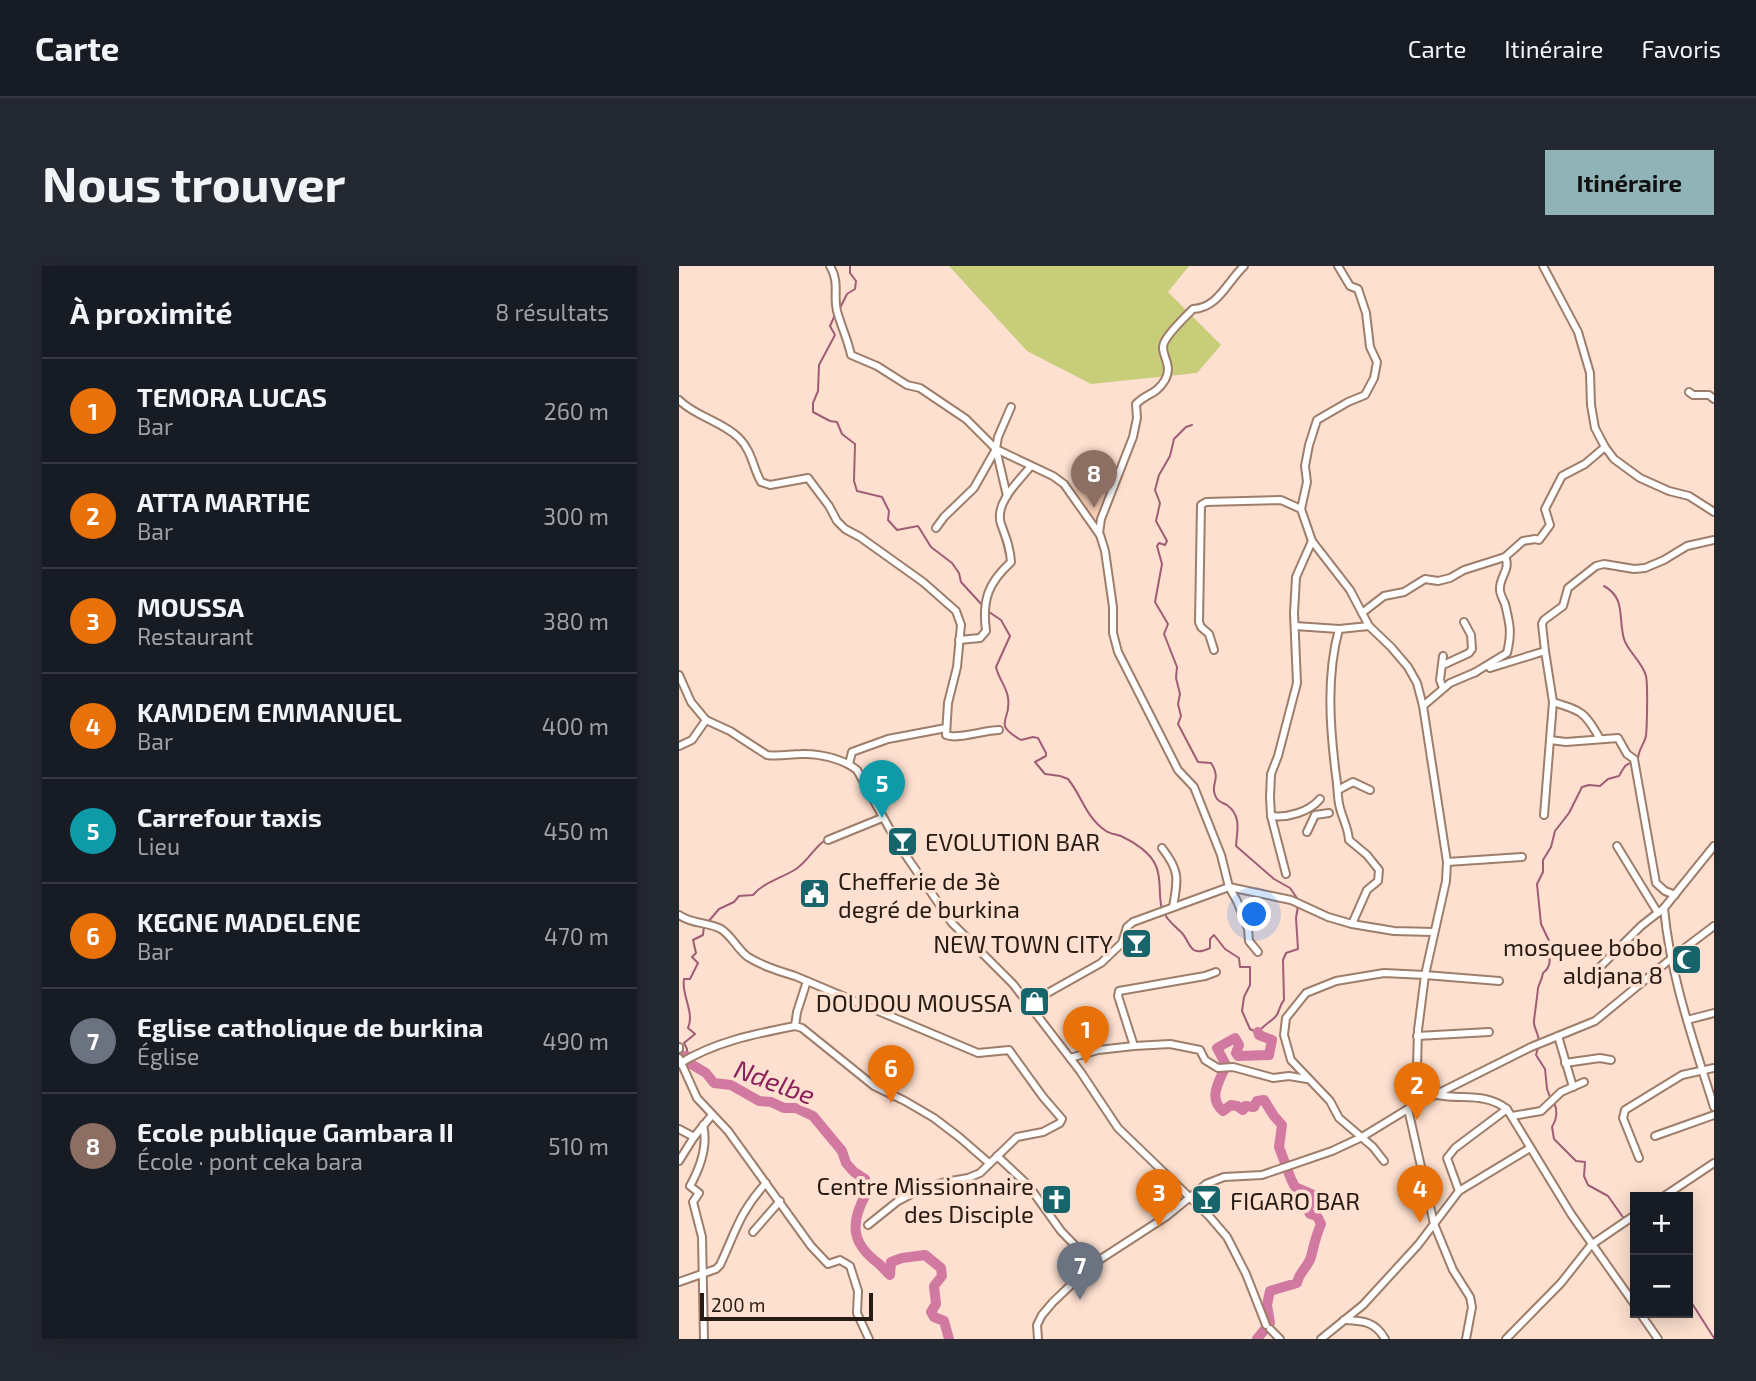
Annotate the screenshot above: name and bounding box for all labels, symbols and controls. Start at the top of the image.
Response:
text: Carte [35,28,119,68]
text: Carte [1408,34,1466,63]
text: Itinéraire [1504,34,1603,63]
text: Favoris [1641,34,1721,63]
button: Itinéraire [1545,150,1714,215]
text: Nous trouver [42,153,346,212]
text: À proximité [70,294,232,330]
text: 8 résultats [495,298,609,326]
text: TEMORA LUCAS [137,381,327,412]
text: 1 [88,397,98,425]
text: 260 m [544,397,609,425]
text: Bar [137,412,173,440]
pin: 8 [1071,450,1117,508]
text: ATTA MARTHE [137,486,310,517]
text: 2 [86,502,100,530]
text: 300 m [543,502,609,530]
text: Bar [137,517,173,545]
text: MOUSSA [137,591,244,622]
text: 3 [86,607,100,635]
text: 380 m [543,607,609,635]
text: Restaurant [137,622,254,650]
text: KAMDEM EMMANUEL [137,696,402,727]
text: 4 [86,712,100,740]
text: 400 m [542,712,609,740]
text: Bar [137,727,173,755]
pin: 5 [859,760,905,818]
text: Carrefour taxis [137,801,322,832]
text: 5 [87,817,99,845]
text: 450 m [543,817,609,845]
bar icon: EVOLUTION BAR [885,824,919,858]
place label: EVOLUTION BAR [925,827,1100,856]
text: Lieu [137,832,180,860]
place label: Chefferie de 3è degré de burkina [838,866,1020,923]
public building icon: Chefferie de 3è degré de burkina [798,877,832,911]
your location [1237,897,1271,931]
text: KEGNE MADELENE [137,906,361,937]
text: 6 [86,922,100,950]
text: 470 m [544,922,609,950]
bar icon: NEW TOWN CITY [1119,926,1153,960]
place label: NEW TOWN CITY [933,929,1113,958]
place label: mosquee bobo aldjana 8 [1503,932,1663,989]
text: Bar [137,937,173,965]
mosque icon: mosquee bobo aldjana 8 [1669,943,1703,977]
shop icon: DOUDOU MOUSSA [1018,985,1052,1019]
place label: DOUDOU MOUSSA [816,988,1012,1017]
pin: 1 [1063,1006,1109,1064]
text: Eglise catholique de burkina [137,1011,483,1042]
text: 7 [87,1027,99,1055]
text: 490 m [543,1027,609,1055]
text: Église [137,1042,199,1070]
pin: 6 [868,1045,914,1103]
water label: Ndelbe [730,1052,820,1110]
pin: 2 [1394,1062,1440,1120]
text: Ecole publique Gambara II [137,1116,454,1147]
text: 8 [86,1132,100,1160]
text: 510 m [548,1132,609,1160]
text: École · pont ceka bara [137,1147,363,1175]
pin: 4 [1397,1165,1443,1223]
pin: 3 [1136,1169,1182,1227]
place label: Centre Missionnaire des Disciple [817,1171,1034,1228]
church icon: Centre Missionnaire des Disciple [1040,1182,1074,1216]
bar icon: FIGARO BAR [1190,1183,1224,1217]
place label: FIGARO BAR [1230,1186,1360,1215]
map controls [1630,1192,1693,1318]
button: + [1630,1192,1693,1255]
pin: 7 [1057,1242,1103,1300]
button: − [1630,1255,1693,1318]
scale bar [700,1290,873,1322]
text: 200 m [711,1293,765,1316]

